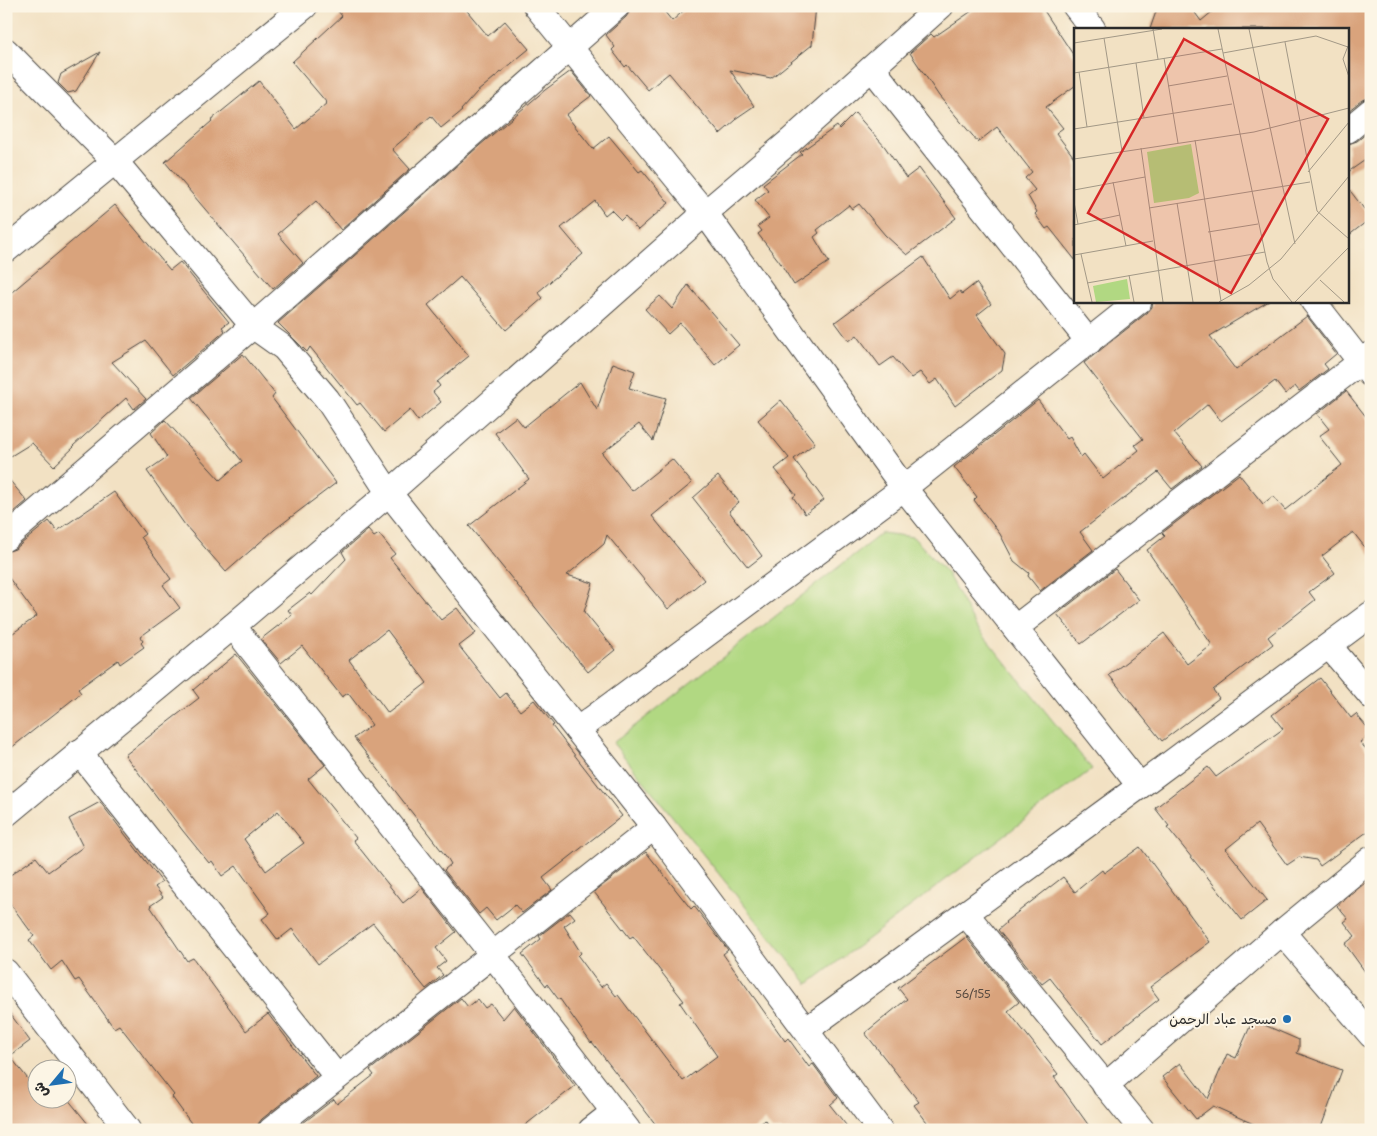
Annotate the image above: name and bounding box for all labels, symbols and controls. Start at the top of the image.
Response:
inset map [1074,28,1350,302]
house number: 56/155 [955,987,991,1002]
place label: مسجد عباد الرحمن [1169,1010,1277,1028]
marker: مسجد عباد الرحمن [1281,1013,1293,1025]
north arrow [28,1058,78,1108]
text: ش [29,1079,52,1101]

